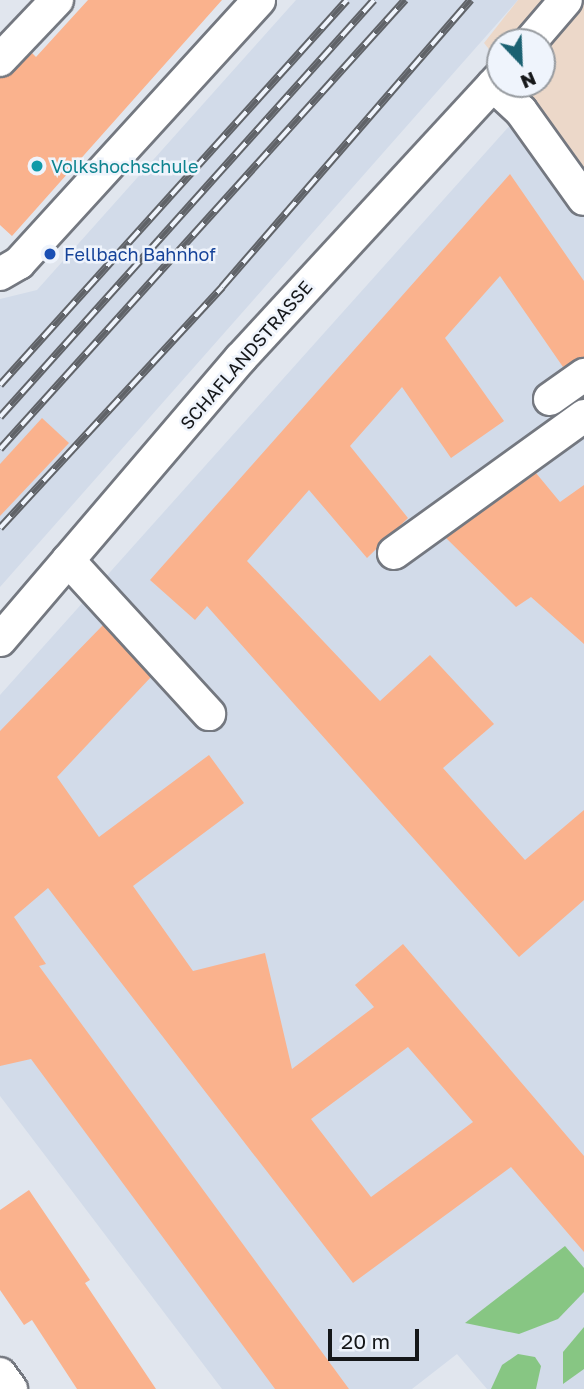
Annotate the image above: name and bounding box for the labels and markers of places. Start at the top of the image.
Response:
place label: Volkshochschule [51,155,198,177]
marker: Volkshochschule [29,158,45,174]
place label: Fellbach Bahnhof [64,243,216,265]
marker: Fellbach Bahnhof [42,246,58,262]

